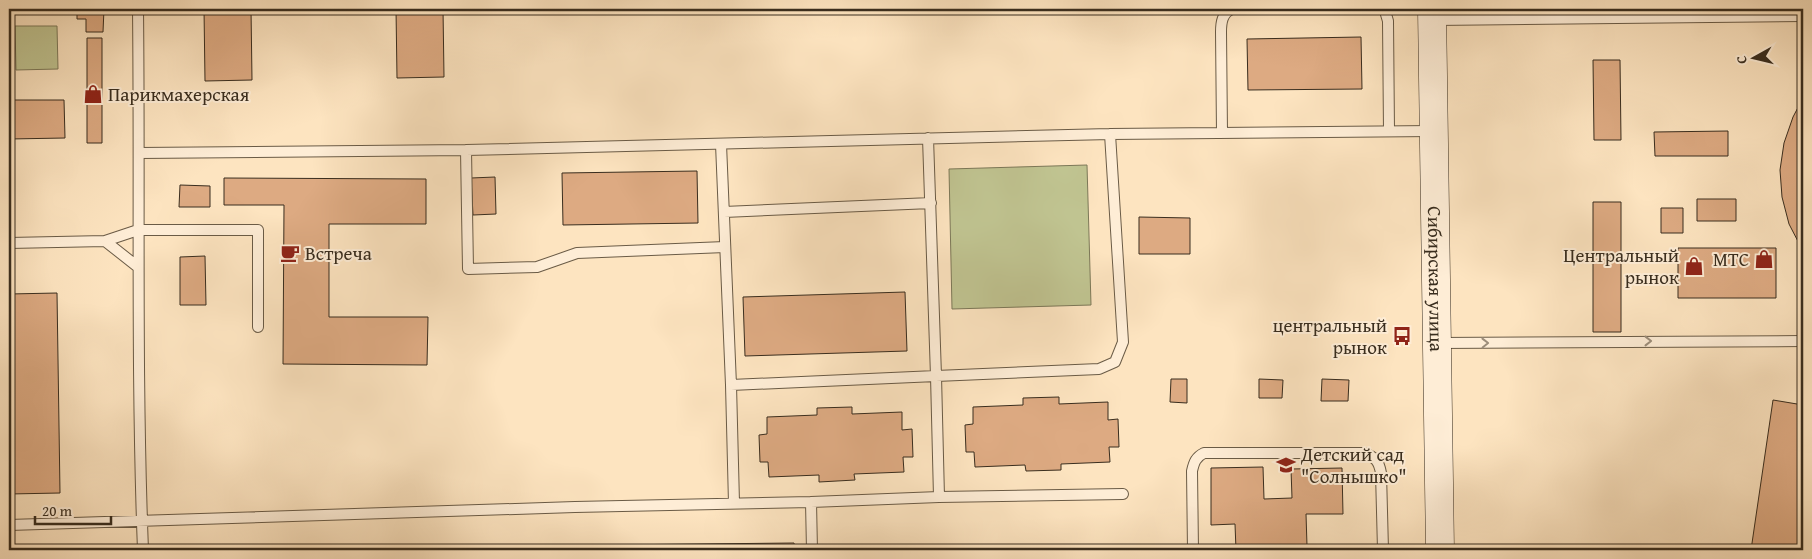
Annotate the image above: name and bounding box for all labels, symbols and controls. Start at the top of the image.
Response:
north arrow [1730,32,1780,82]
text: С [1731,54,1752,65]
place label: Парикмахерская [108,80,250,108]
shop icon: Парикмахерская [82,83,104,105]
street label: Сибирская улица [1421,206,1451,352]
place label: Встреча [305,239,372,267]
place label: Центральный рынок [1563,241,1679,291]
cafe icon: Встреча [279,242,301,264]
place label: МТС [1713,245,1749,273]
shop icon: МТС [1753,248,1775,270]
shop icon: Центральный рынок [1683,255,1705,277]
place label: центральный рынок [1273,311,1387,361]
bus stop icon: центральный рынок [1391,325,1413,347]
one-way arrow [1644,336,1652,346]
one-way arrow [1482,337,1490,348]
place label: Детский сад "Солнышко" [1300,440,1407,490]
school or university icon: Детский сад "Солнышко" [1275,454,1297,476]
scale bar [35,494,111,526]
text: 20 m [42,500,73,521]

